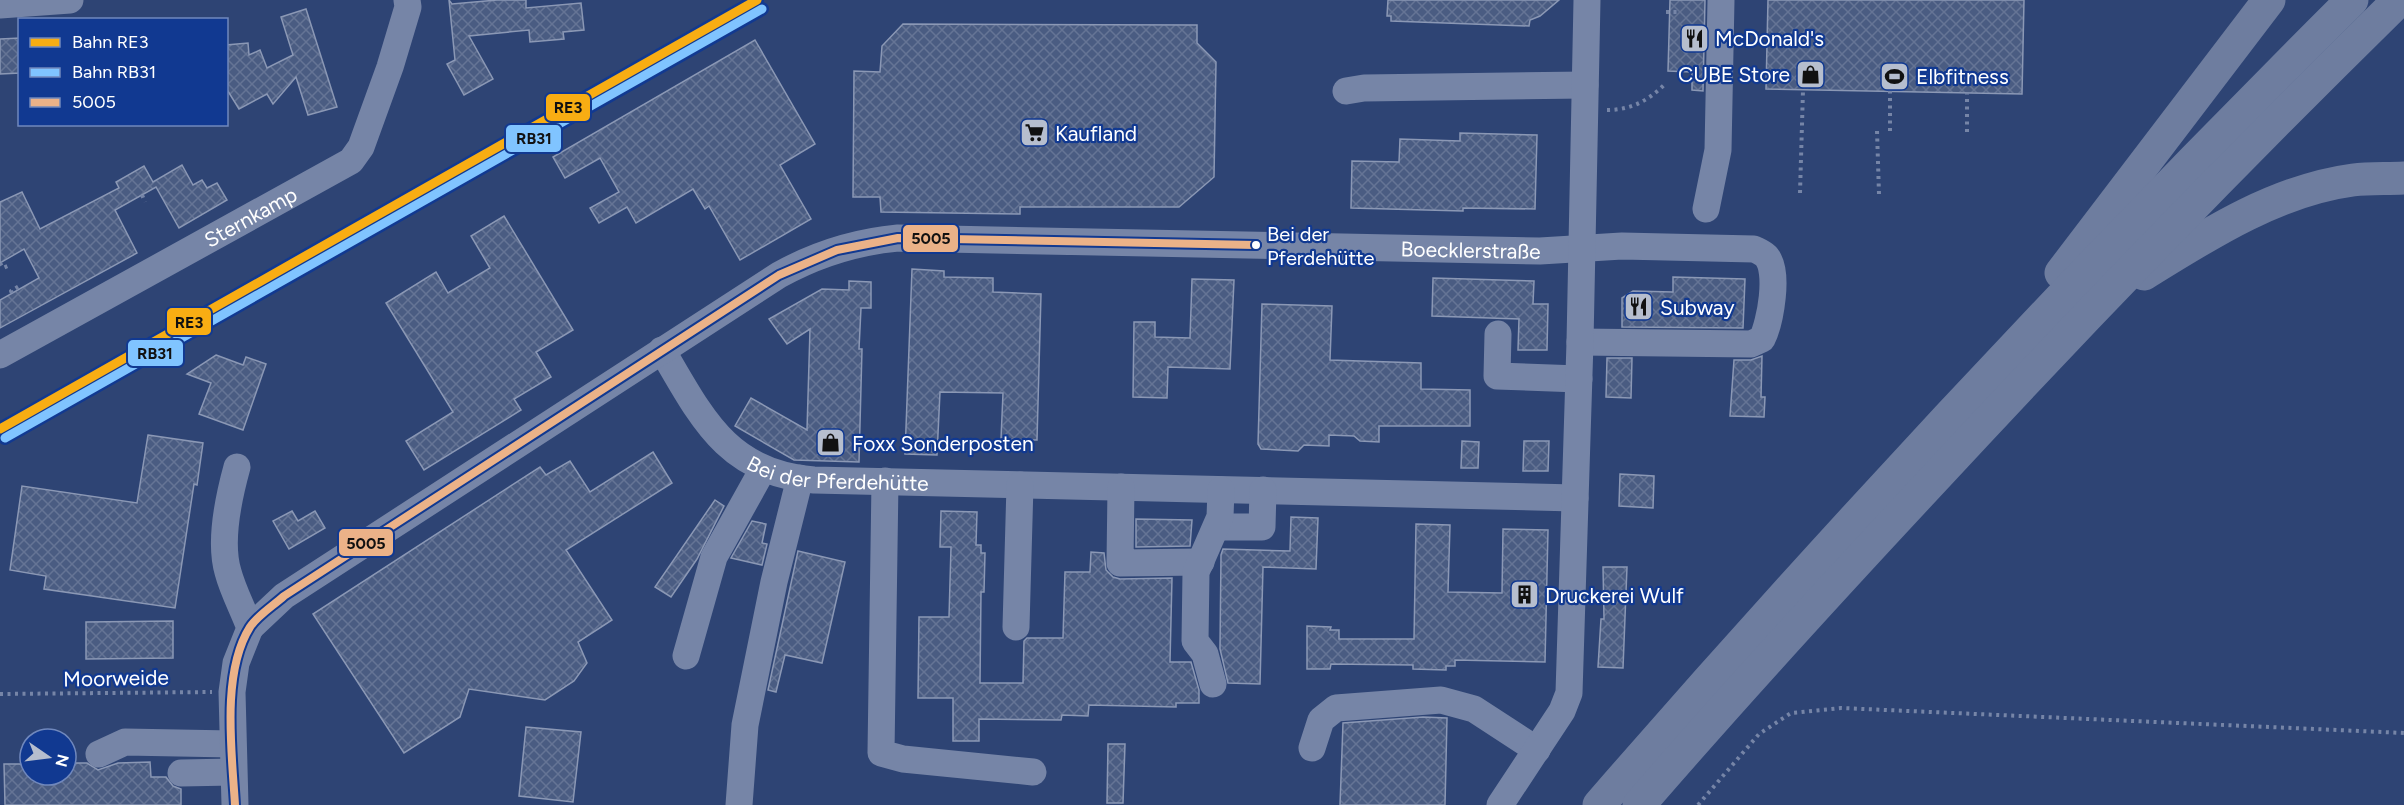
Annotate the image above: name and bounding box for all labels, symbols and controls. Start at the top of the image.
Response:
legend [18,18,228,126]
restaurant icon: McDonald's [1678,22,1710,54]
place label: McDonald's [1715,26,1824,51]
text: Bahn RE3 [72,31,148,53]
shop icon: CUBE Store [1795,58,1827,90]
sports icon: Elbfitness [1879,60,1911,92]
text: Bahn RB31 [72,61,156,83]
place label: CUBE Store [1678,62,1790,87]
place label: Elbfitness [1916,64,2009,89]
text: 5005 [72,91,116,113]
line badge: RE3 [545,93,591,122]
text: RE3 [554,98,582,117]
supermarket icon: Kaufland [1018,117,1050,149]
place label: Kaufland [1055,121,1137,146]
line badge: RB31 [505,124,562,153]
text: RB31 [516,129,552,148]
street label: Sternkamp [200,181,301,252]
place label: Bei der Pferdehütte [1267,222,1375,270]
line badge: 5005 [902,224,959,253]
text: 5005 [911,229,951,248]
street label: Boecklerstraße [1400,236,1541,264]
marker: Bei der Pferdehütte [1250,239,1262,251]
restaurant icon: Subway [1623,291,1655,323]
place label: Subway [1660,295,1734,320]
line badge: RE3 [166,307,212,336]
text: RE3 [175,313,203,332]
line badge: RB31 [127,339,184,367]
text: RB31 [137,344,173,363]
shop icon: Foxx Sonderposten [815,427,847,459]
place label: Foxx Sonderposten [852,431,1034,456]
street label: Bei der Pferdehütte [743,450,929,495]
line badge: 5005 [338,528,394,557]
text: 5005 [346,534,386,553]
building icon: Druckerei Wulf [1508,579,1540,611]
place label: Druckerei Wulf [1545,583,1684,608]
street label: Moorweide [63,665,169,691]
north arrow [18,727,78,787]
text: N [51,752,73,769]

